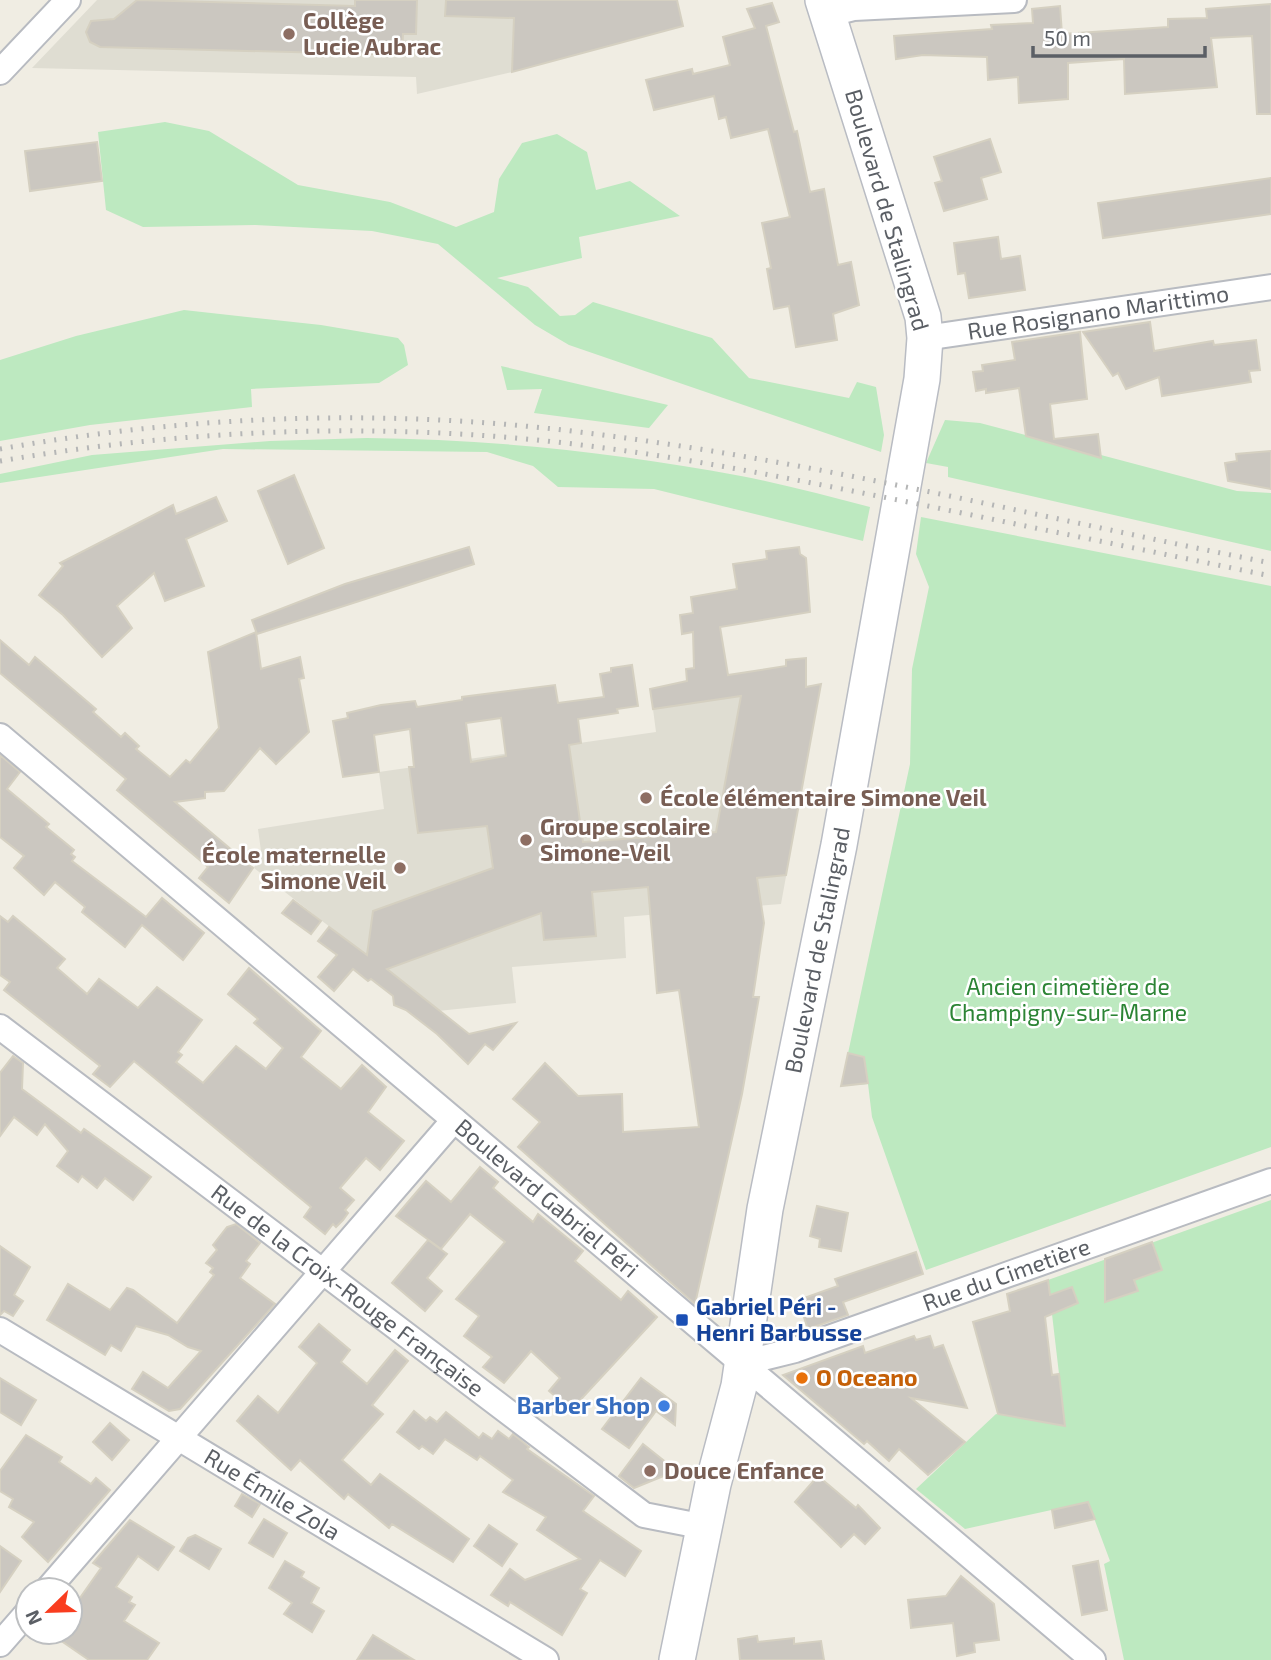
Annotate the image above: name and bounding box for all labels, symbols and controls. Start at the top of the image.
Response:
place label: Collège Lucie Aubrac [303,6,442,60]
scale bar [1033,14,1204,58]
text: 50 m [1044,25,1091,50]
marker: Collège Lucie Aubrac [281,26,297,42]
street label: Boulevard de Stalingrad [840,86,936,334]
street label: Rue Rosignano Marittimo [965,278,1231,345]
place label: École élémentaire Simone Veil [660,783,987,811]
marker: École élémentaire Simone Veil [638,790,654,806]
place label: Groupe scolaire Simone-Veil [540,812,710,866]
street label: Boulevard de Stalingrad [778,825,855,1075]
marker: Groupe scolaire Simone-Veil [518,832,534,848]
place label: École maternelle Simone Veil [202,840,386,894]
marker: École maternelle Simone Veil [392,860,408,876]
park label: Ancien cimetière de Champigny-sur-Marne [949,972,1187,1026]
street label: Boulevard Gabriel Péri [450,1112,645,1283]
street label: Rue de la Croix-Rouge Française [206,1177,490,1402]
street label: Rue du Cimetière [919,1231,1094,1317]
place label: Gabriel Péri - Henri Barbusse [696,1292,862,1346]
marker: Gabriel Péri - Henri Barbusse [674,1312,690,1328]
place label: O Oceano [816,1363,918,1391]
marker: O Oceano [794,1370,810,1386]
place label: Barber Shop [517,1391,650,1419]
marker: Barber Shop [656,1398,672,1414]
street label: Rue Émile Zola [200,1442,346,1545]
place label: Douce Enfance [664,1456,824,1484]
marker: Douce Enfance [642,1463,658,1479]
north arrow [14,1576,84,1646]
text: N [20,1607,46,1629]

